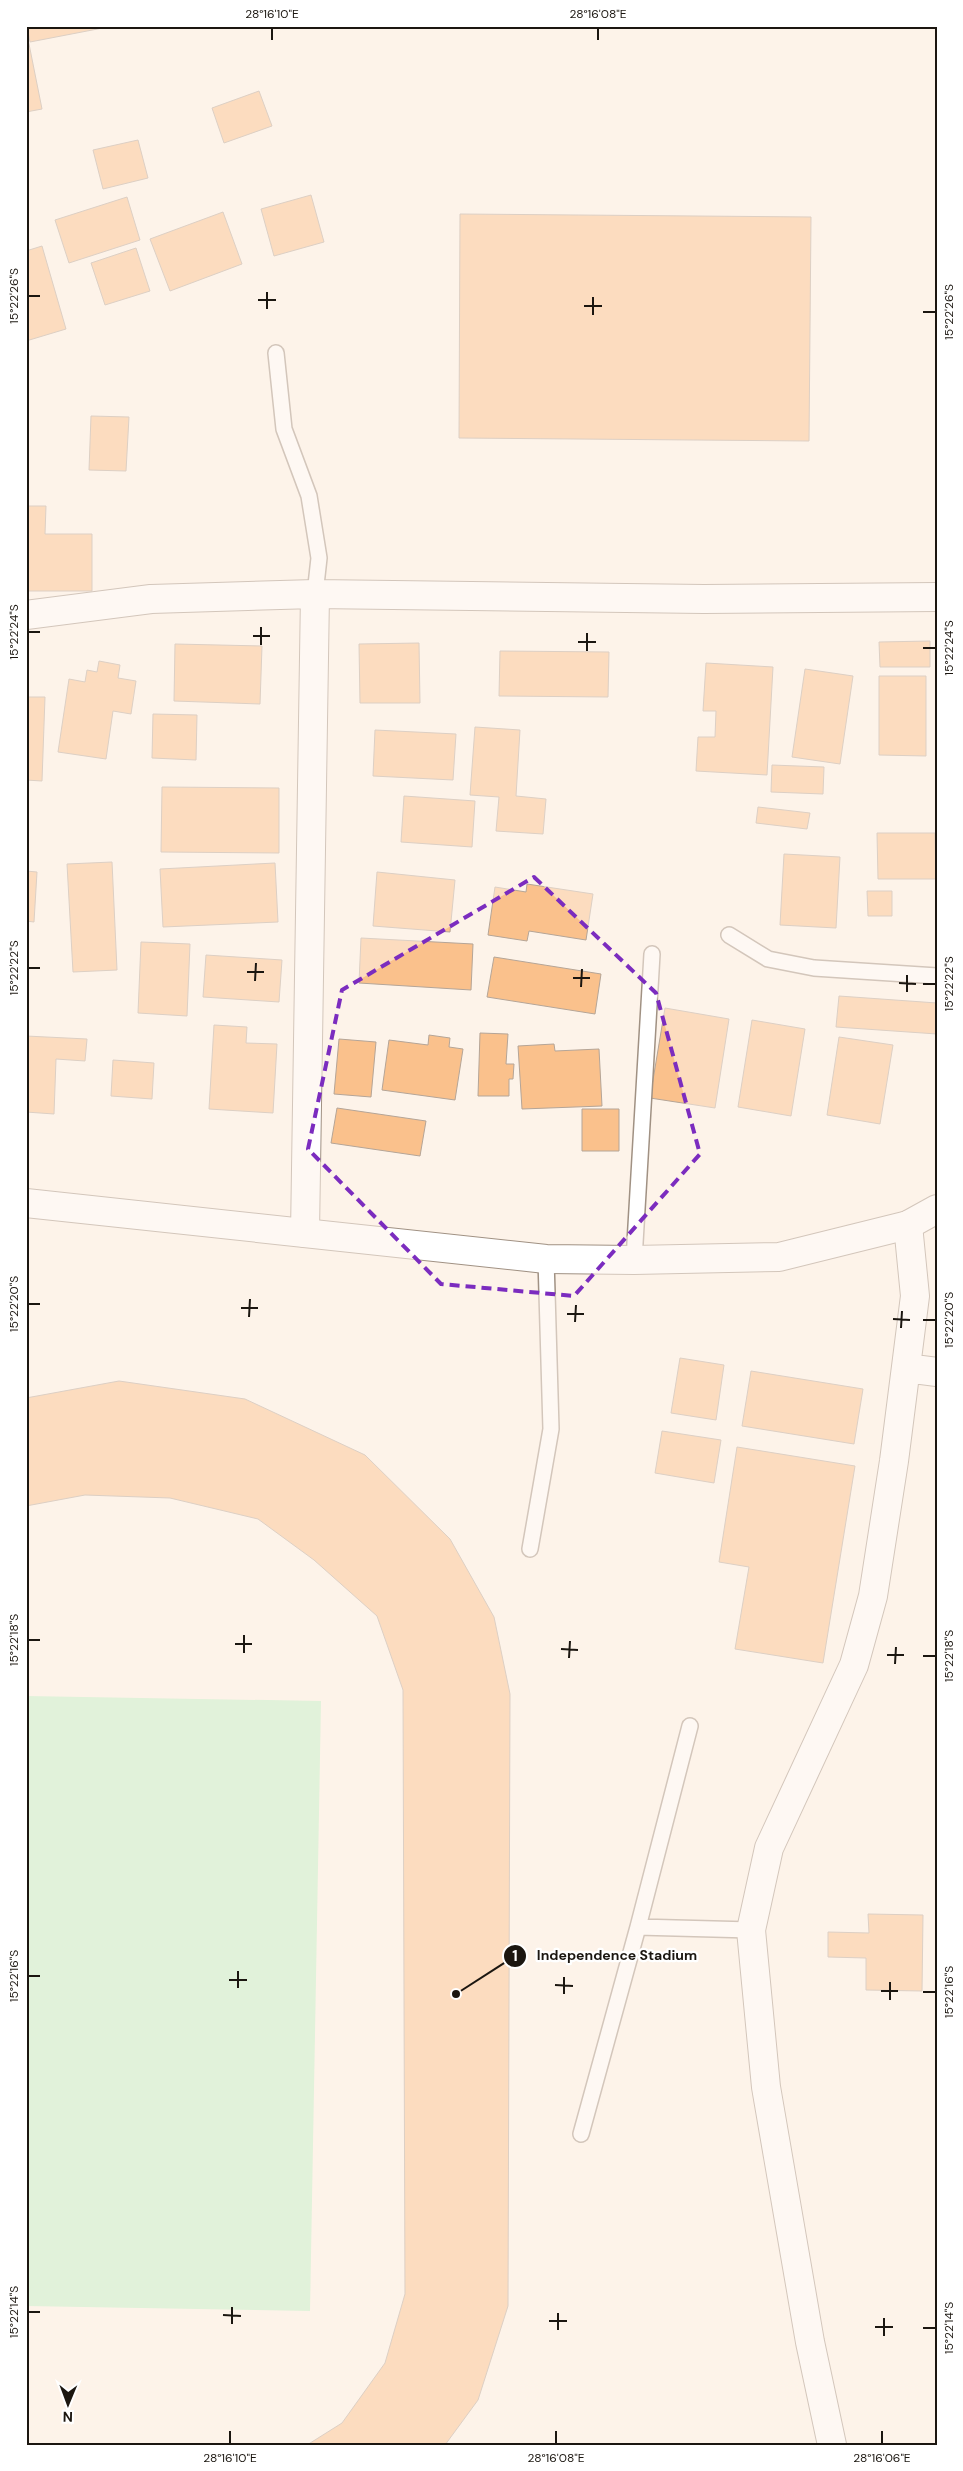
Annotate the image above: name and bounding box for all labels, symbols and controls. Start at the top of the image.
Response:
text: 28°16'10"E [245,6,299,22]
text: 28°16'08"E [569,6,627,22]
text: 15°22'26"S [6,268,22,324]
text: 15°22'26"S [941,284,957,340]
text: 15°22'24"S [6,604,22,660]
text: 15°22'24"S [941,620,957,676]
text: 15°22'22"S [6,940,22,996]
text: 15°22'22"S [941,956,957,1012]
text: 15°22'20"S [6,1276,22,1332]
text: 15°22'20"S [941,1292,957,1348]
text: 15°22'18"S [6,1614,22,1666]
text: 15°22'18"S [941,1630,957,1682]
callout: Independence Stadium [502,1941,707,1970]
text: 1 [512,1946,518,1966]
text: Independence Stadium [537,1946,697,1964]
text: 15°22'16"S [6,1950,22,2002]
text: 15°22'16"S [941,1966,957,2018]
text: 15°22'14"S [6,2286,22,2338]
text: 15°22'14"S [941,2302,957,2354]
north arrow [42,2378,92,2428]
text: N [63,2408,73,2426]
text: 28°16'10"E [203,2450,257,2466]
text: 28°16'08"E [527,2450,585,2466]
text: 28°16'06"E [853,2450,911,2466]

